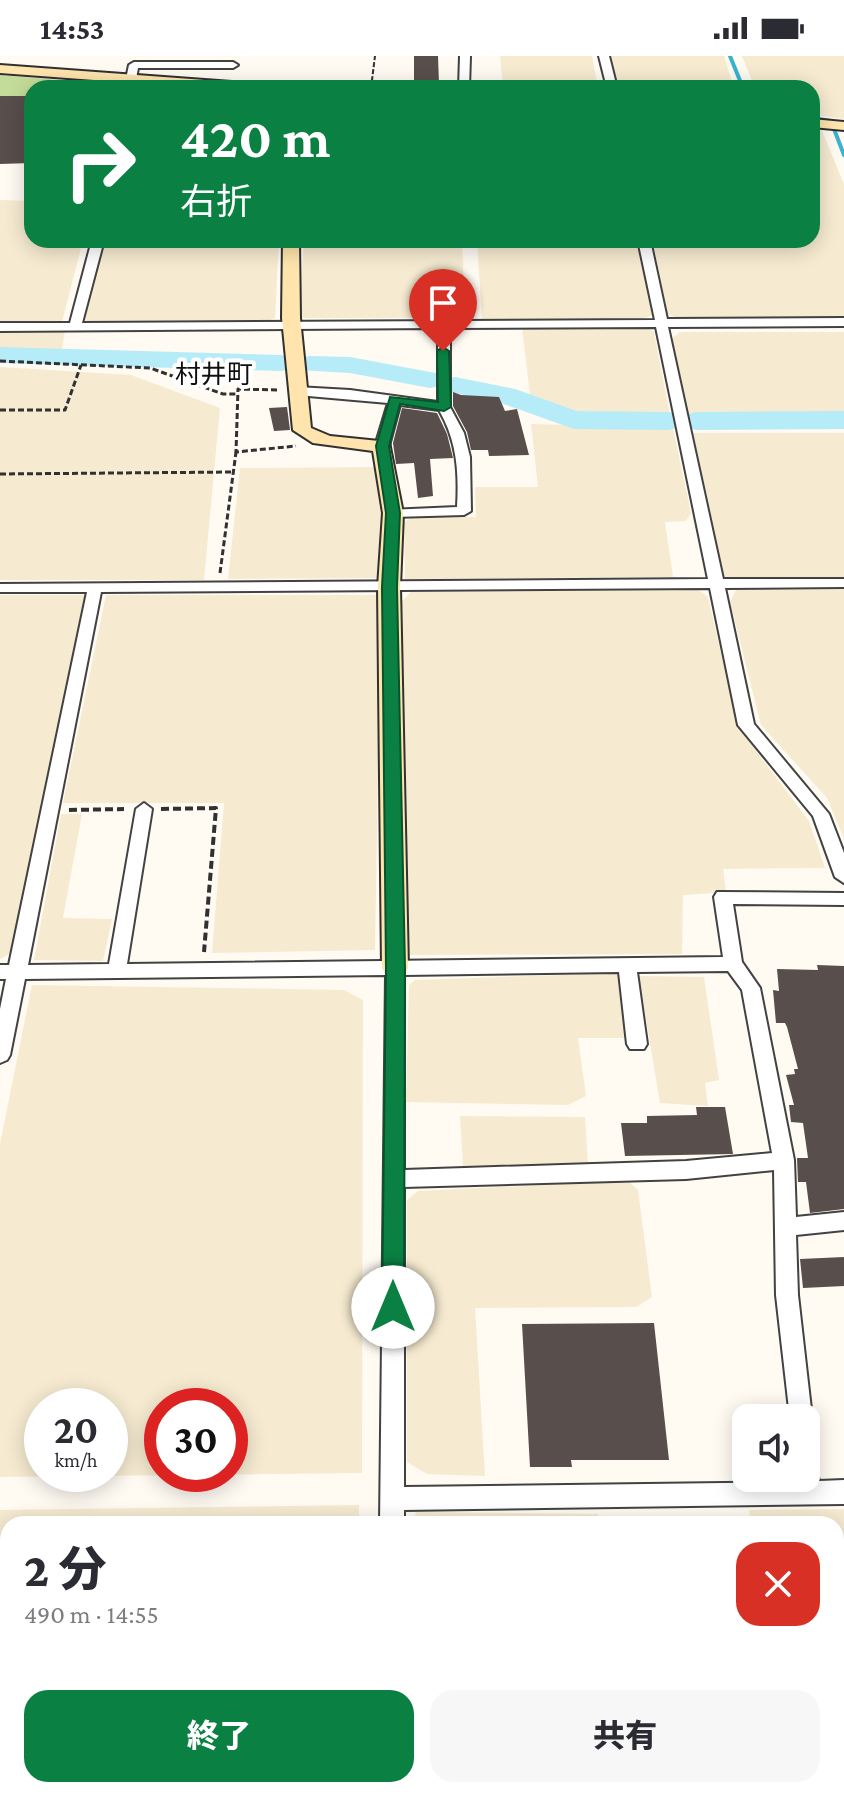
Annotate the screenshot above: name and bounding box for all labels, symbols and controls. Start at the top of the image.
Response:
text: 14:53 [40,12,104,45]
text: 420 m [180,107,330,169]
icon: right [48,112,152,216]
text: 右折 [180,182,252,222]
pin [409,269,477,351]
icon: arrive [421,281,465,325]
district label: 村井町 [175,360,253,389]
position arrow [351,1265,435,1349]
speed limit sign: 30 [144,1388,248,1492]
map controls [732,1404,820,1492]
button: sound [732,1404,820,1492]
text: 20 [54,1407,98,1452]
text: km/h [54,1449,98,1471]
button: close [736,1542,820,1626]
text: 2 分 [24,1543,106,1596]
text: 490 m · 14:55 [24,1600,159,1629]
button: 終了 [24,1690,414,1782]
button: 共有 [430,1690,820,1782]

